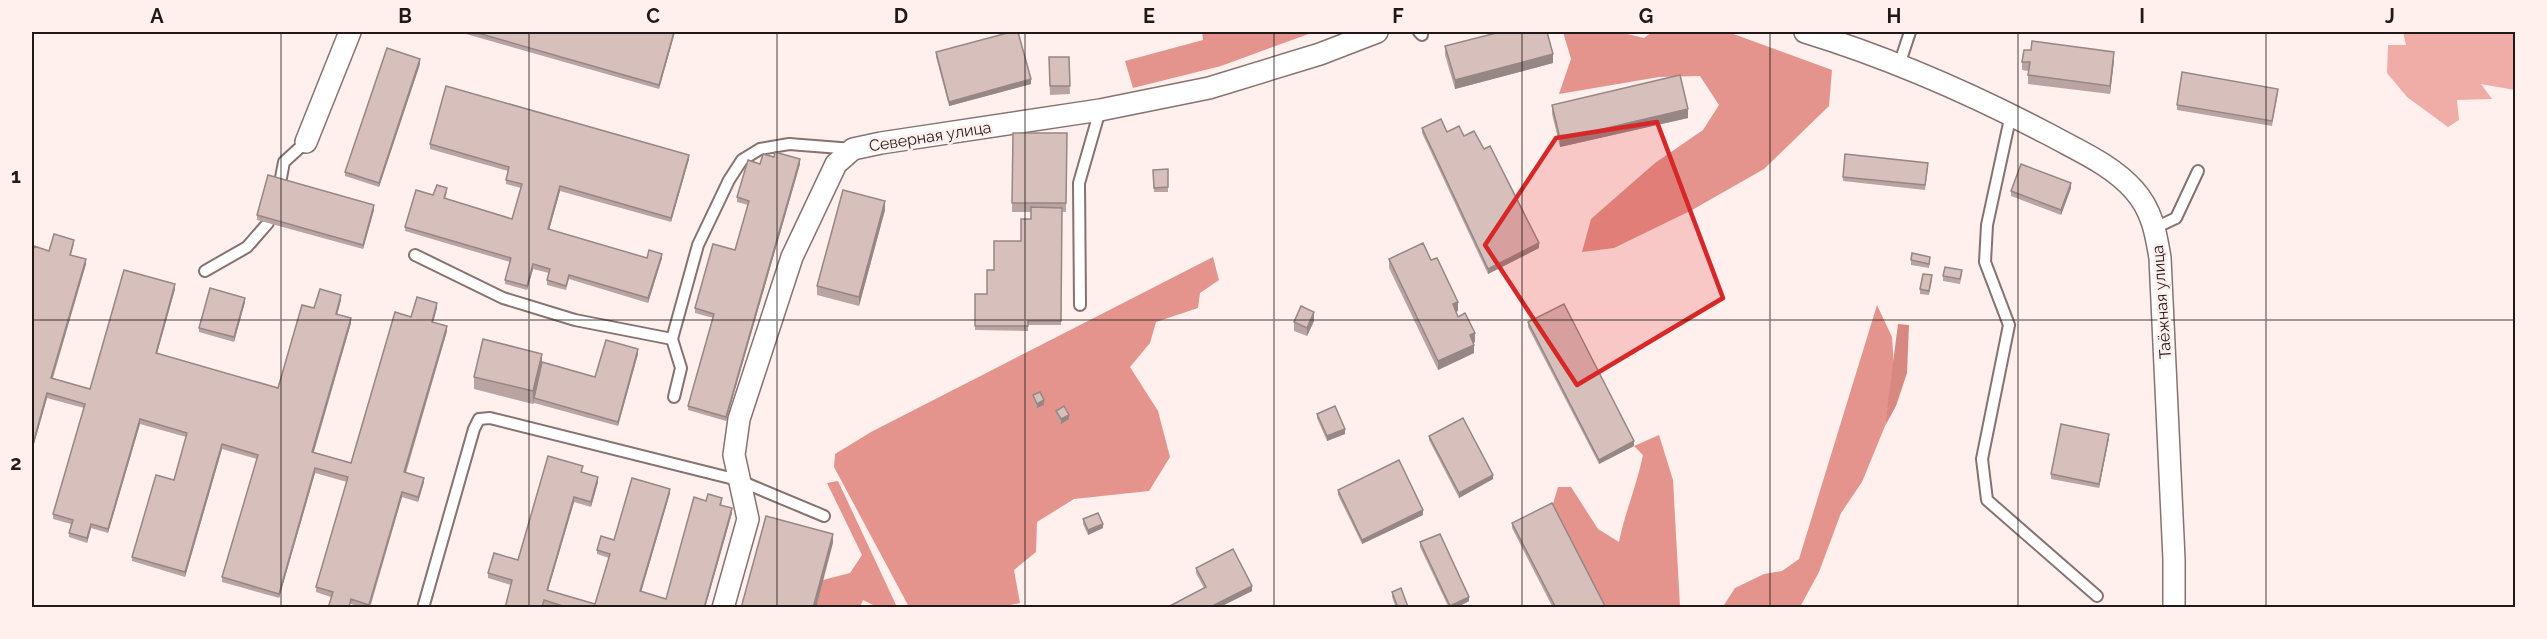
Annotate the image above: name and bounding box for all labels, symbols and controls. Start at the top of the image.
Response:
text: A [150,4,164,28]
text: B [398,4,412,28]
text: C [646,4,660,28]
text: D [894,4,908,28]
text: E [1143,4,1155,28]
text: F [1392,4,1404,28]
text: G [1639,4,1653,28]
text: H [1887,4,1901,28]
text: I [2139,4,2145,28]
text: J [2385,4,2395,28]
street label: Северная улица [868,117,993,156]
text: 1 [11,164,21,188]
street label: Таёжная улица [2148,244,2175,360]
text: 2 [10,451,22,475]

